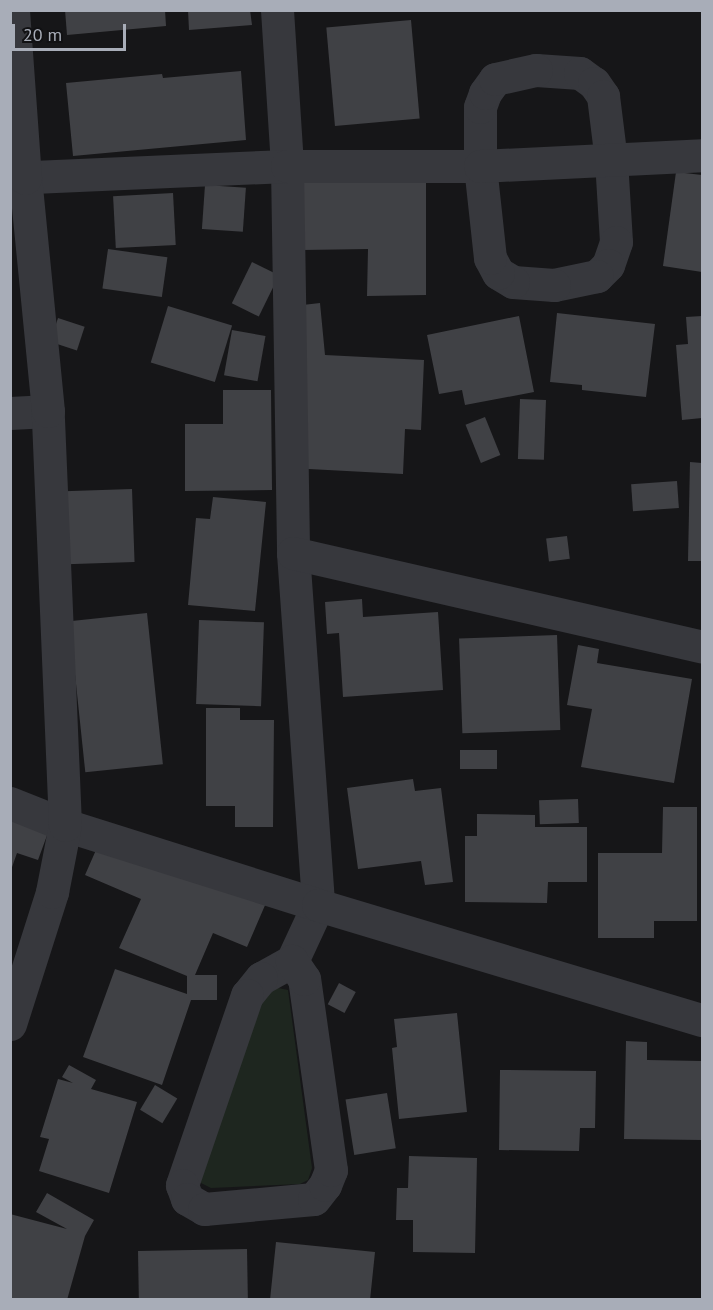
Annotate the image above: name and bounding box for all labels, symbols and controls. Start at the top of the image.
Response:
scale bar [15,12,129,50]
text: 20 m [23,23,62,46]

